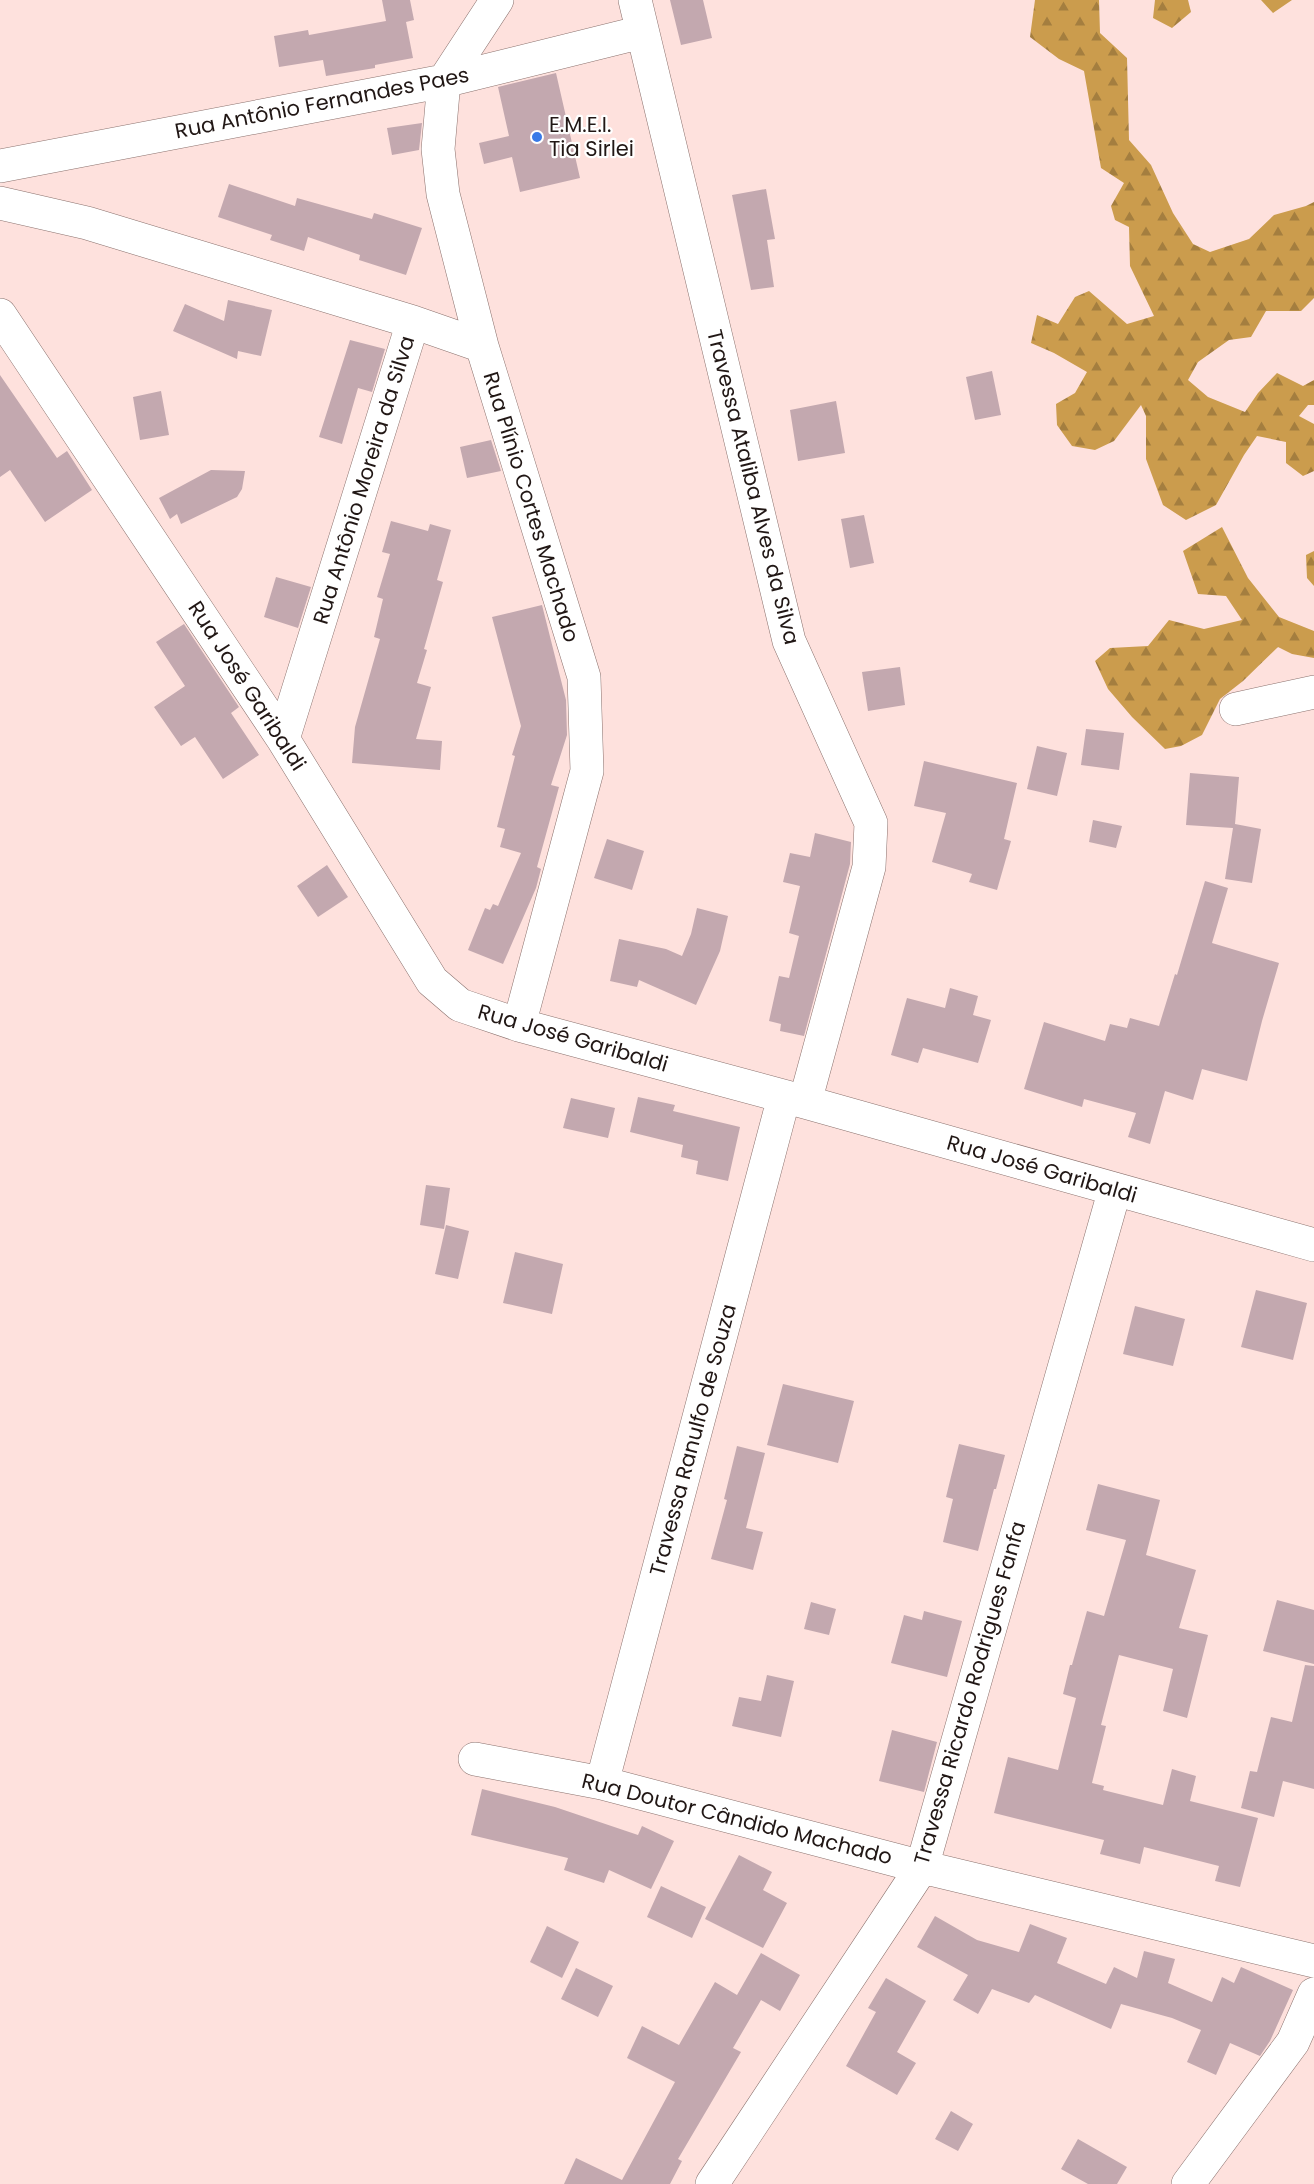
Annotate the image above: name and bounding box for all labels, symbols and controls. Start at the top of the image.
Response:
street label: Rua Antônio Fernandes Paes [172,60,471,145]
place label: E.M.E.I. Tia Sirlei [549,110,634,163]
marker: E.M.E.I. Tia Sirlei [530,130,544,144]
street label: Travessa Ataliba Alves da Silva [700,326,807,647]
street label: Rua Antônio Moreira da Silva [306,332,421,628]
street label: Rua Plínio Cortes Machado [477,368,586,646]
street label: Rua José Garibaldi [182,595,313,776]
street label: Rua José Garibaldi [475,996,672,1079]
street label: Rua José Garibaldi [944,1127,1141,1210]
street label: Travessa Ranulfo de Souza [642,1301,743,1579]
street label: Travessa Ricardo Rodrigues Fanfa [907,1518,1032,1868]
street label: Rua Doutor Cândido Machado [579,1766,895,1871]

